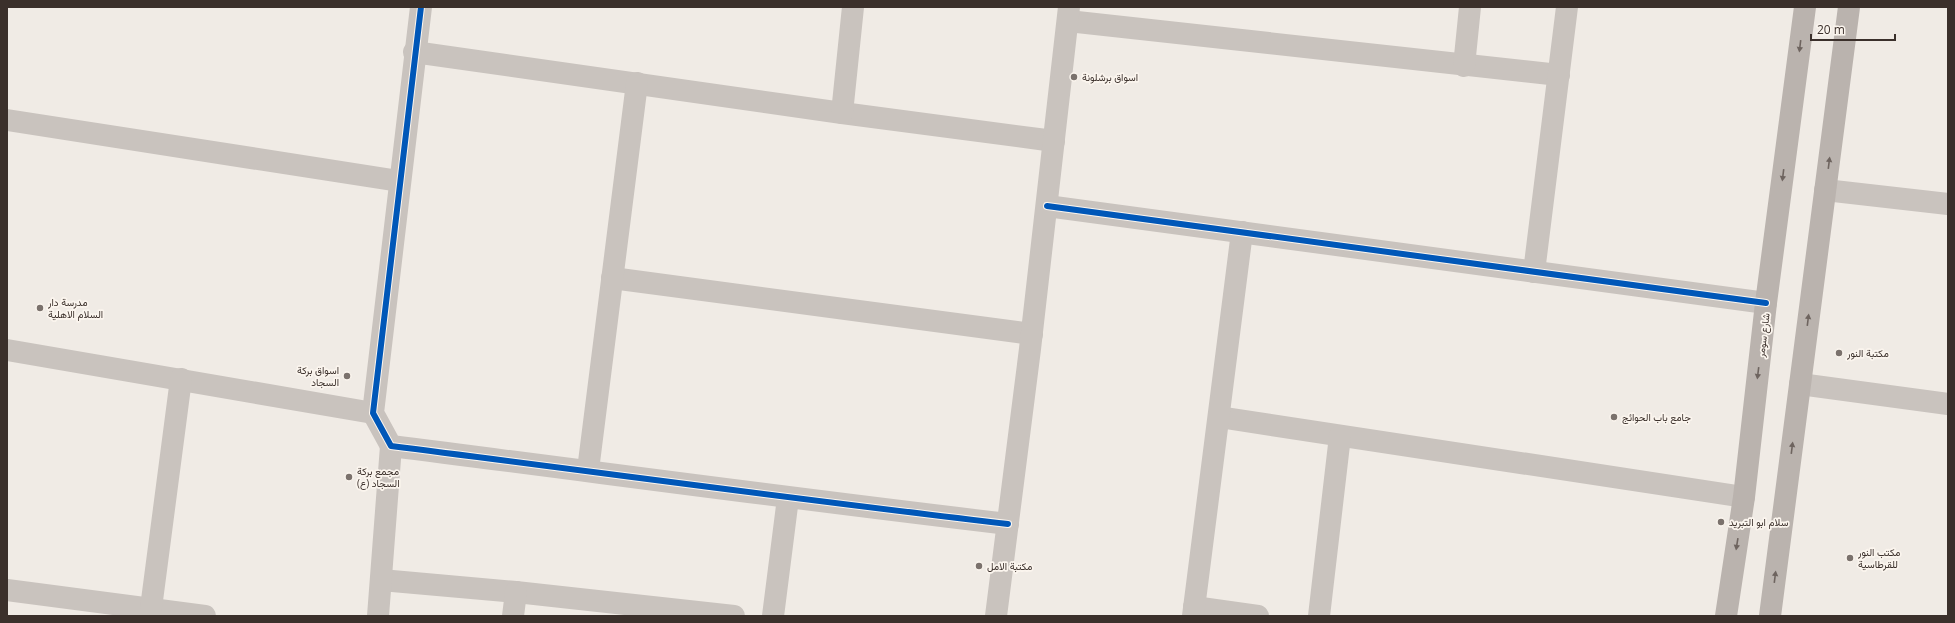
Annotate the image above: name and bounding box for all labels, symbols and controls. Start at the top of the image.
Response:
scale bar [1811,16,1895,42]
text: 20 m [1817,21,1845,38]
one-way arrow [1797,40,1803,52]
place label: اسواق برشلونة [1082,70,1138,84]
marker: اسواق برشلونة [1069,72,1079,82]
one-way arrow [1826,157,1832,169]
one-way arrow [1780,168,1786,181]
place label: مدرسة دار السلام الاهلية [47,295,103,321]
marker: مدرسة دار السلام الاهلية [35,303,45,313]
street label: شارع سومر [1753,312,1773,359]
one-way arrow [1805,313,1811,326]
place label: مكتبة النور [1846,346,1889,360]
marker: مكتبة النور [1834,348,1844,358]
place label: اسواق بركة السجاد [297,363,339,389]
one-way arrow [1755,367,1762,379]
marker: اسواق بركة السجاد [342,371,352,381]
place label: جامع باب الحوائج [1622,410,1691,424]
marker: جامع باب الحوائج [1609,412,1619,422]
one-way arrow [1788,442,1795,454]
place label: مجمع بركة السجاد (ع) [357,464,400,490]
marker: مجمع بركة السجاد (ع) [344,472,354,482]
place label: سلام ابو التبريد [1729,515,1788,529]
marker: سلام ابو التبريد [1716,517,1726,527]
one-way arrow [1734,538,1740,550]
place label: مكتب النور للقرطاسية [1857,545,1900,571]
marker: مكتب النور للقرطاسية [1845,553,1855,563]
place label: مكتبة الامل [987,559,1032,573]
marker: مكتبة الامل [974,561,984,571]
one-way arrow [1772,571,1778,583]

